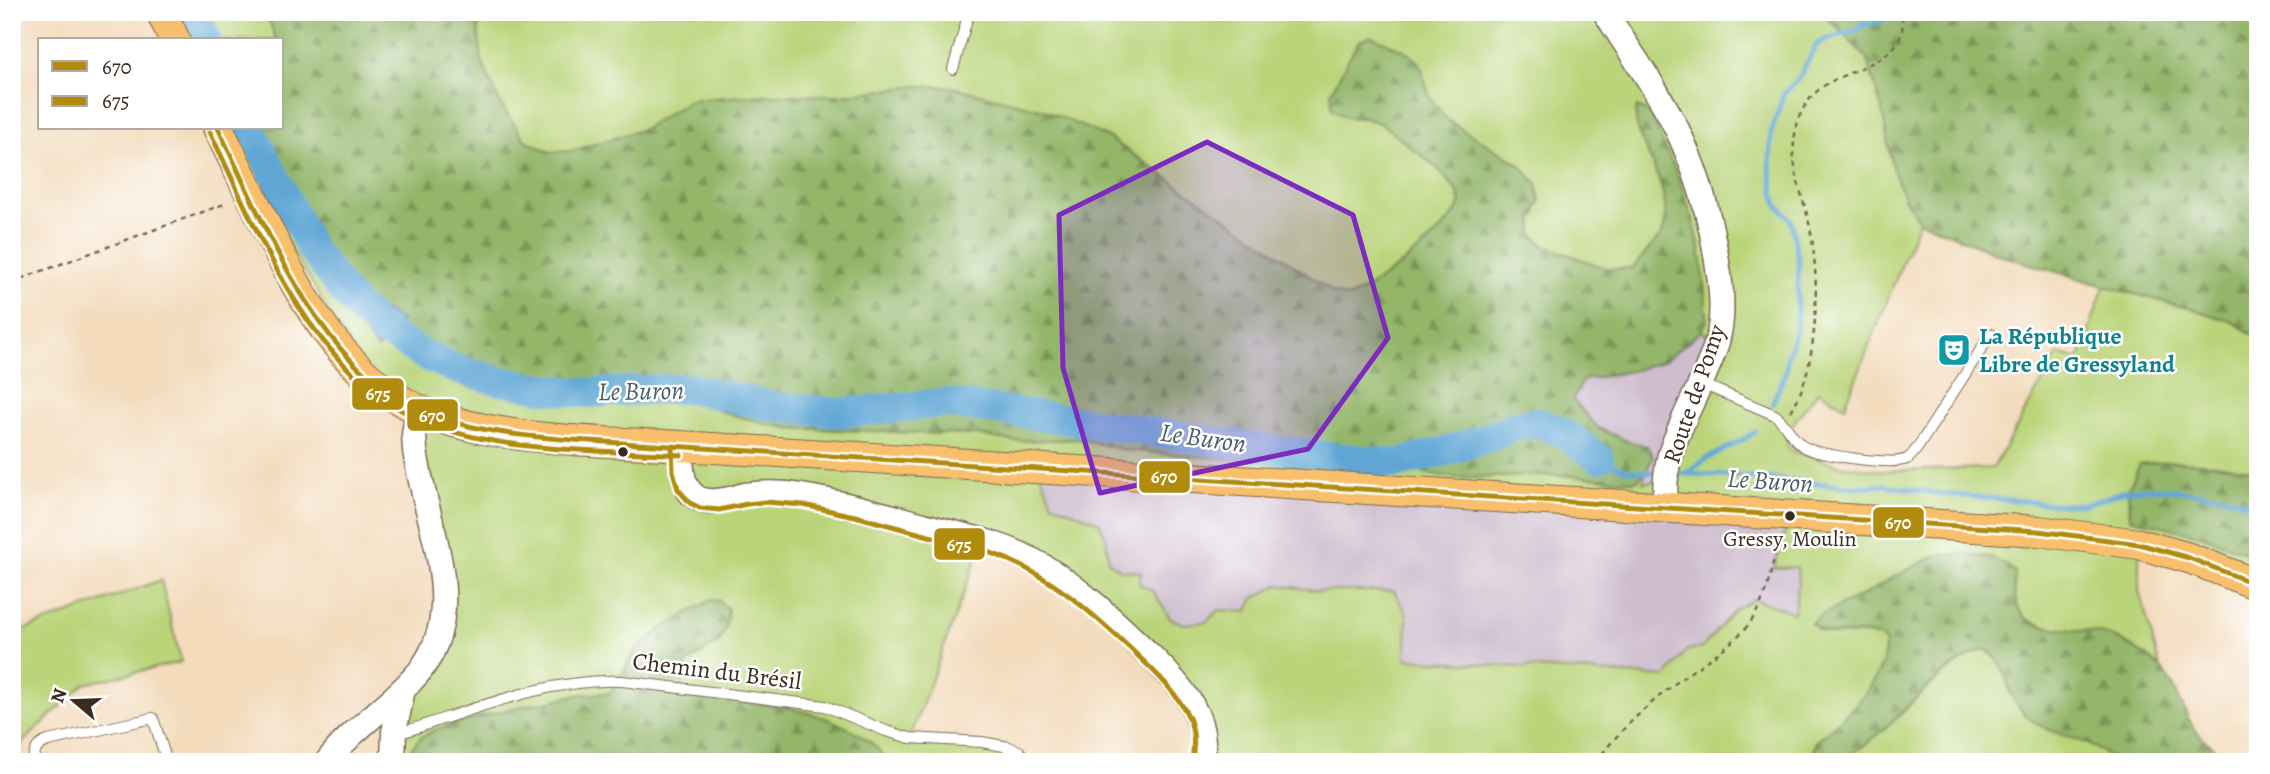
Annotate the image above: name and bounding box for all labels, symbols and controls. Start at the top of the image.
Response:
legend [38,38,284,130]
text: 670 [102,53,132,81]
text: 675 [102,87,130,115]
street label: Route de Pomy [1655,320,1733,468]
place label: La République Libre de Gressyland [1979,320,2175,380]
theatre icon: La République Libre de Gressyland [1935,331,1973,369]
water label: Le Buron [598,373,684,409]
line badge: 675 [351,377,405,411]
text: 675 [365,381,391,407]
line badge: 670 [406,398,459,432]
text: 670 [419,403,446,429]
water label: Le Buron [1158,415,1248,461]
unlabelled marker [616,445,630,459]
line badge: 670 [1138,460,1191,494]
water label: Le Buron [1726,461,1814,501]
text: 670 [1151,464,1178,490]
line badge: 670 [1872,506,1925,539]
marker: Gressy, Moulin [1783,509,1797,523]
text: 670 [1885,510,1912,536]
place label: Gressy, Moulin [1723,524,1857,554]
line badge: 675 [933,527,986,561]
text: 675 [946,532,972,558]
street label: Chemin du Brésil [631,645,803,697]
north arrow [38,666,108,736]
text: N [44,685,73,707]

